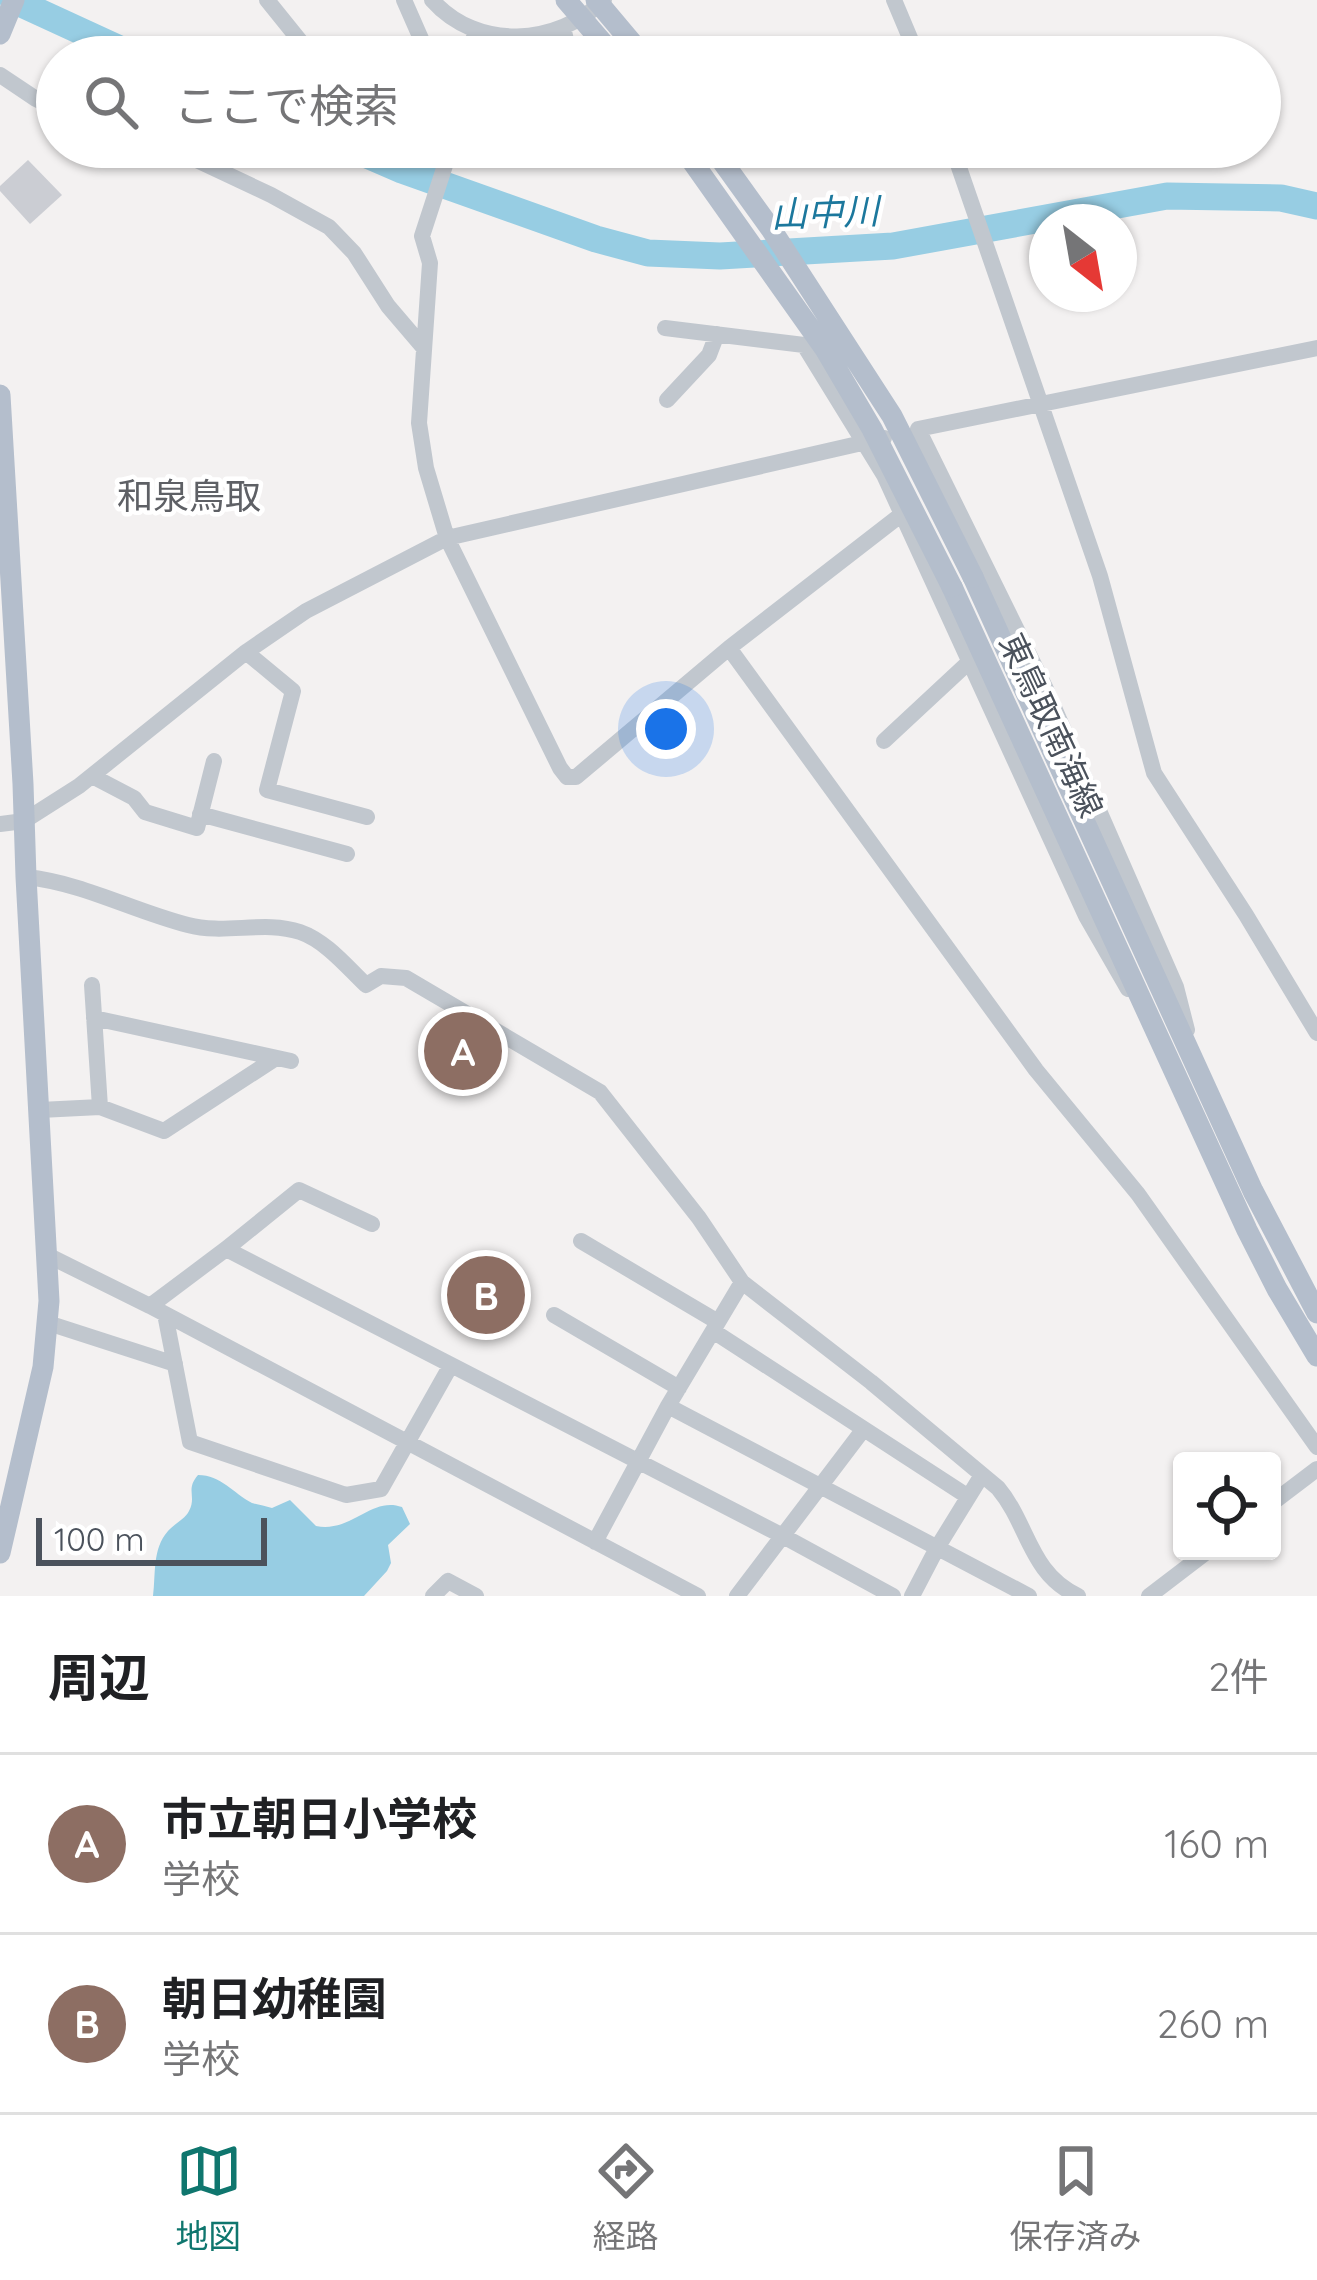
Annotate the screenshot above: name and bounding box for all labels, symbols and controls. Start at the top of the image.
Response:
search box [36,36,1281,168]
icon: search [78,69,144,135]
text: ここで検索 [174,77,399,133]
water label: 山中川 [770,187,884,236]
north arrow [1029,204,1137,312]
district label: 和泉鳥取 [117,473,261,518]
street label: 東鳥取南海線 [992,627,1112,823]
your location [636,699,696,759]
pin: A [424,1006,502,1096]
pin: B [447,1250,525,1340]
map controls [1173,1452,1281,1560]
button: locate [1173,1452,1281,1560]
scale bar [36,1512,267,1565]
text: 100 m [54,1518,145,1559]
text: 周辺 [48,1645,150,1709]
text: 2件 [1208,1652,1269,1701]
text: 市立朝日小学校 [162,1790,477,1846]
text: A [75,1819,99,1868]
text: 160 m [1164,1819,1269,1868]
text: 学校 [162,1854,240,1903]
text: 朝日幼稚園 [162,1970,387,2026]
text: B [74,1999,100,2048]
text: 260 m [1157,1999,1269,2048]
text: 学校 [162,2034,240,2083]
tab: 地図 [176,2138,242,2258]
tab: 経路 [593,2138,659,2258]
tab: 保存済み [1010,2138,1142,2258]

